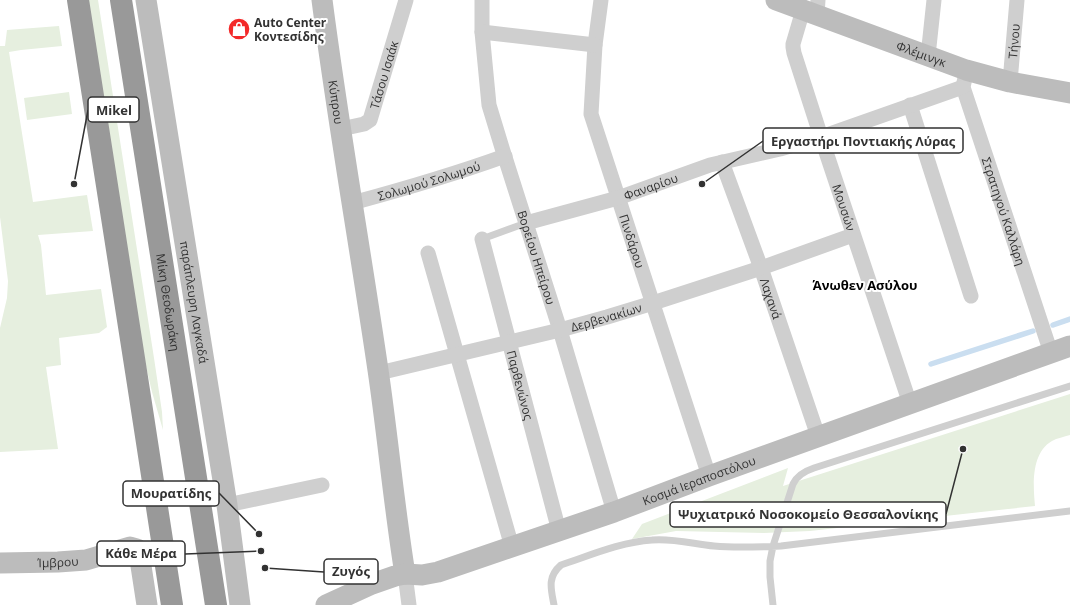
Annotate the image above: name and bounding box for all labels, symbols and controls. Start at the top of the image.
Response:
place label: Auto Center Κοντεσίδης [254,14,327,45]
shop icon: Auto Center Κοντεσίδης [226,16,252,42]
street label: Τήνου [1004,23,1023,59]
street label: Φλέμινγκ [894,37,950,71]
street label: Τάσου Ισαάκ [365,38,402,111]
street label: Κύπρου [325,79,348,125]
callout: Mikel [88,97,139,122]
text: Mikel [96,101,132,119]
callout: Εργαστήρι Ποντιακής Λύρας [763,128,963,153]
text: Εργαστήρι Ποντιακής Λύρας [771,132,956,150]
street label: Στρατηγού Καλλάρη [978,155,1030,268]
street label: Σολωμού Σολωμού [376,157,482,204]
street label: Φαναρίου [621,169,680,204]
street label: Μουσών [829,182,860,233]
street label: Βορείου Ηπείρου [514,208,560,307]
street label: Πινδάρου [616,212,649,270]
street label: παράπλευρη Λαγκαδά [176,240,213,365]
street label: Μίκη Θεοδωράκη [152,252,185,352]
street label: Λαχανά [756,276,786,322]
district label: Άνωθεν Ασύλου [813,276,917,294]
street label: Δερβενακίων [569,298,644,335]
street label: Παρθενώνος [503,348,538,422]
street label: Κοσμά Ιεραποστόλου [640,451,758,509]
callout: Μουρατίδης [123,481,219,506]
text: Μουρατίδης [131,484,212,502]
callout: Ψυχιατρικό Νοσοκομείο Θεσσαλονίκης [670,502,946,527]
text: Ψυχιατρικό Νοσοκομείο Θεσσαλονίκης [678,505,938,523]
callout: Κάθε Μέρα [97,541,185,566]
text: Κάθε Μέρα [105,544,177,562]
street label: Ίμβρου [36,552,79,571]
callout: Ζυγός [324,559,378,584]
text: Ζυγός [332,562,370,580]

